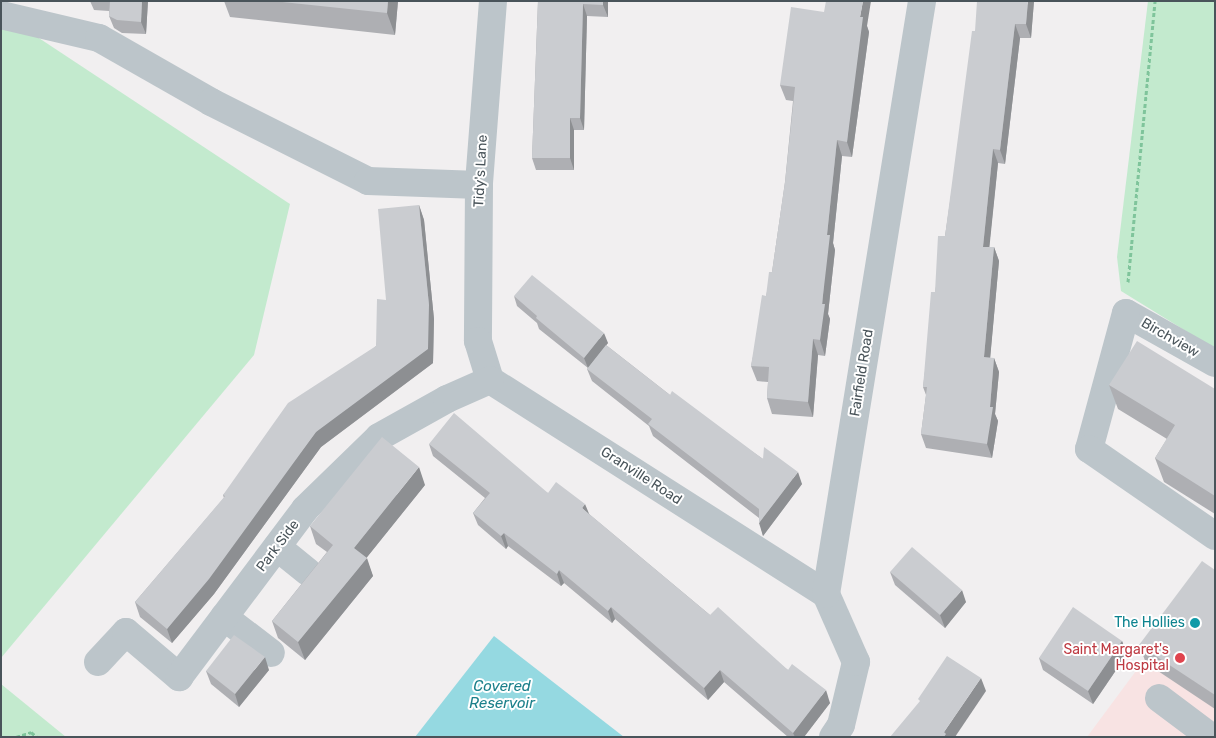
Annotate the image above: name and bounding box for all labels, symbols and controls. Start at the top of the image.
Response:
street label: Tidy's Lane [471,134,491,208]
street label: Birchview [1138,315,1202,361]
street label: Fairfield Road [847,328,877,418]
street label: Granville Road [597,444,685,508]
street label: Park Side [253,517,303,575]
place label: The Hollies [1114,615,1185,631]
marker: The Hollies [1189,617,1201,629]
place label: Saint Margaret's Hospital [1063,642,1169,674]
marker: Saint Margaret's Hospital [1173,651,1187,665]
water label: Covered Reservoir [469,677,535,712]

